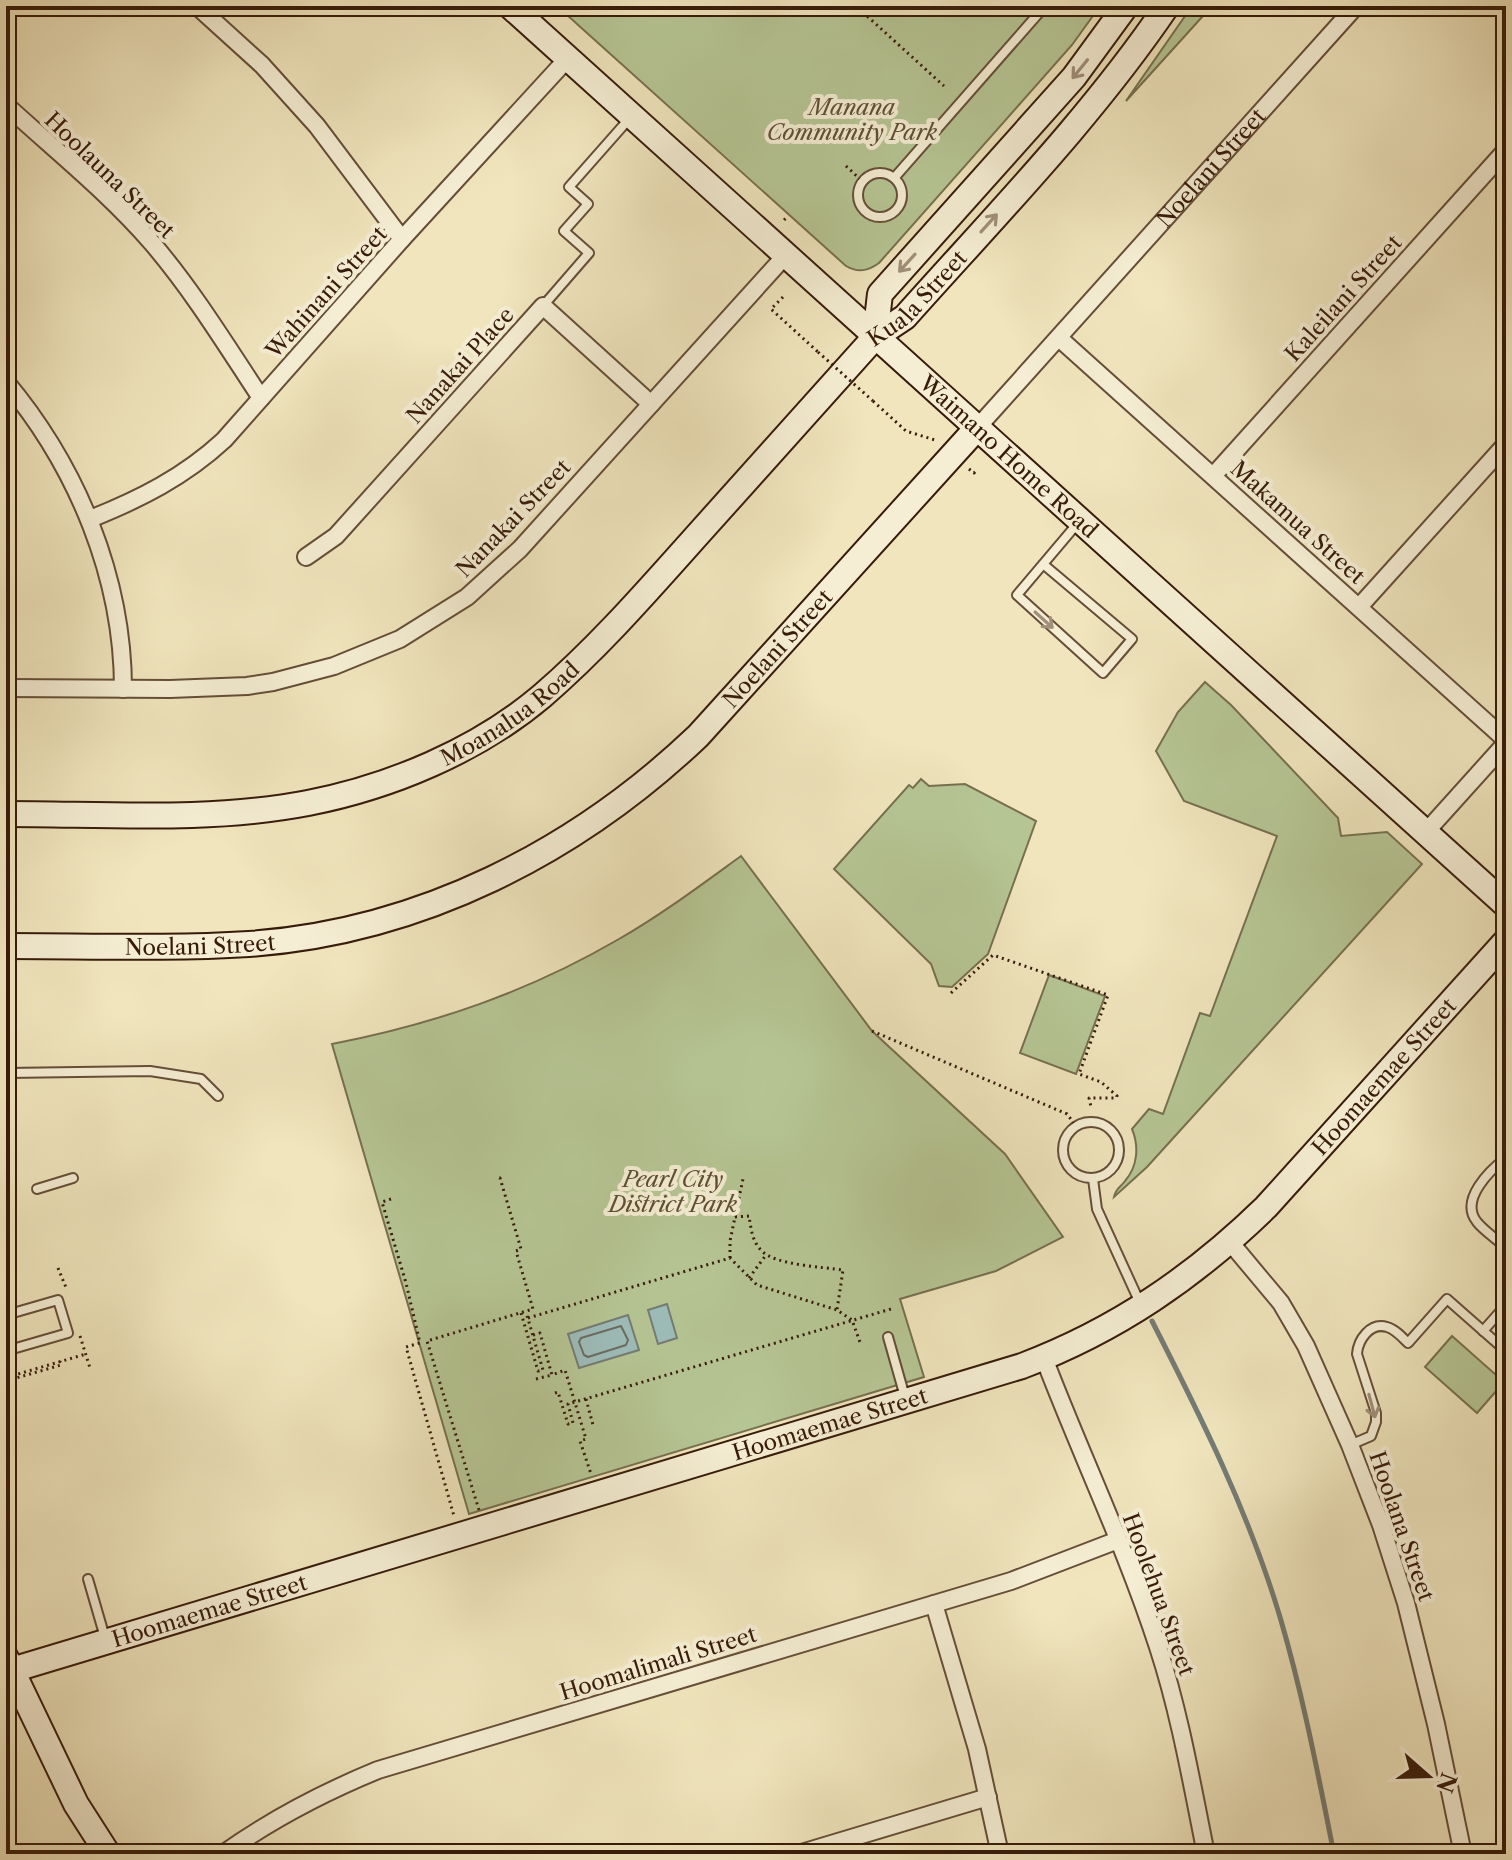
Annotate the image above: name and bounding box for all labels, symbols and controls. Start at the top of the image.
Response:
one-way arrow [1071,58,1089,79]
park label: Manana Community Park [767,94,938,146]
street label: Noelani Street [1151,103,1272,233]
street label: Hoolauna Street [39,106,180,244]
one-way arrow [980,214,998,234]
street label: Wahinani Street [259,221,393,365]
street label: Kaleilani Street [1279,229,1407,367]
street label: Kuala Street [862,245,973,352]
one-way arrow [899,253,917,273]
street label: Nanakai Place [401,301,520,429]
street label: Waimano Home Road [913,369,1103,544]
street label: Nanakai Street [450,454,576,583]
street label: Makamua Street [1225,455,1370,590]
street label: Noelani Street [717,584,838,714]
one-way arrow [1034,611,1054,629]
street label: Moanalua Road [436,656,585,772]
street label: Noelani Street [125,929,277,961]
street label: Hoomaemae Street [1306,992,1462,1161]
park label: Pearl City District Park [607,1166,738,1218]
street label: Hoomaemae Street [729,1382,931,1466]
one-way arrow [1366,1392,1381,1418]
street label: Hoolana Street [1363,1448,1440,1605]
street label: Hoolehua Street [1117,1509,1201,1679]
street label: Hoomaemae Street [109,1569,310,1653]
street label: Hoomalimali Street [557,1621,760,1706]
north arrow [1388,1736,1468,1816]
text: N [1430,1769,1462,1796]

